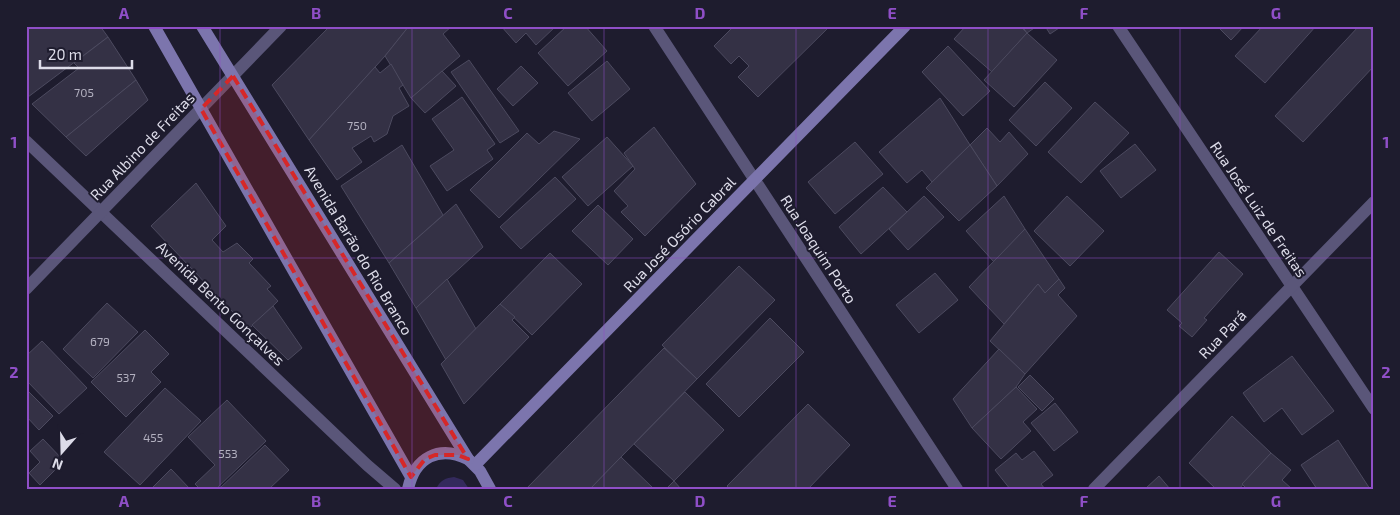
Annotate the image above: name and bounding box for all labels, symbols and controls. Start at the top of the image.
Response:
text: A [119,3,130,22]
text: B [311,3,321,22]
text: C [503,3,513,22]
text: D [695,3,706,22]
text: E [887,3,897,22]
text: F [1080,3,1089,22]
text: G [1271,3,1281,22]
scale bar [40,38,132,70]
text: 20 m [48,45,82,63]
house number: 705 [74,85,94,99]
street label: Rua Albino de Freitas [86,88,198,204]
house number: 750 [347,118,367,132]
text: 1 [11,132,17,151]
text: 1 [1383,132,1389,151]
street label: Rua José Luiz de Freitas [1207,138,1311,280]
street label: Avenida Barão do Rio Branco [301,162,417,338]
street label: Rua José Osório Cabral [619,172,739,295]
street label: Rua Joaquim Porto [777,191,861,307]
street label: Avenida Bento Gonçalves [153,237,289,370]
street label: Rua Pará [1194,306,1250,362]
house number: 679 [90,334,110,348]
text: 2 [9,362,19,381]
text: 2 [1381,362,1391,381]
house number: 537 [116,370,136,384]
north arrow [38,428,88,478]
house number: 455 [143,430,163,444]
house number: 553 [218,446,238,460]
text: N [50,455,65,474]
text: A [119,491,130,510]
text: B [311,491,321,510]
text: C [503,491,513,510]
text: D [695,491,706,510]
text: E [887,491,897,510]
text: F [1080,491,1089,510]
text: G [1271,491,1281,510]

